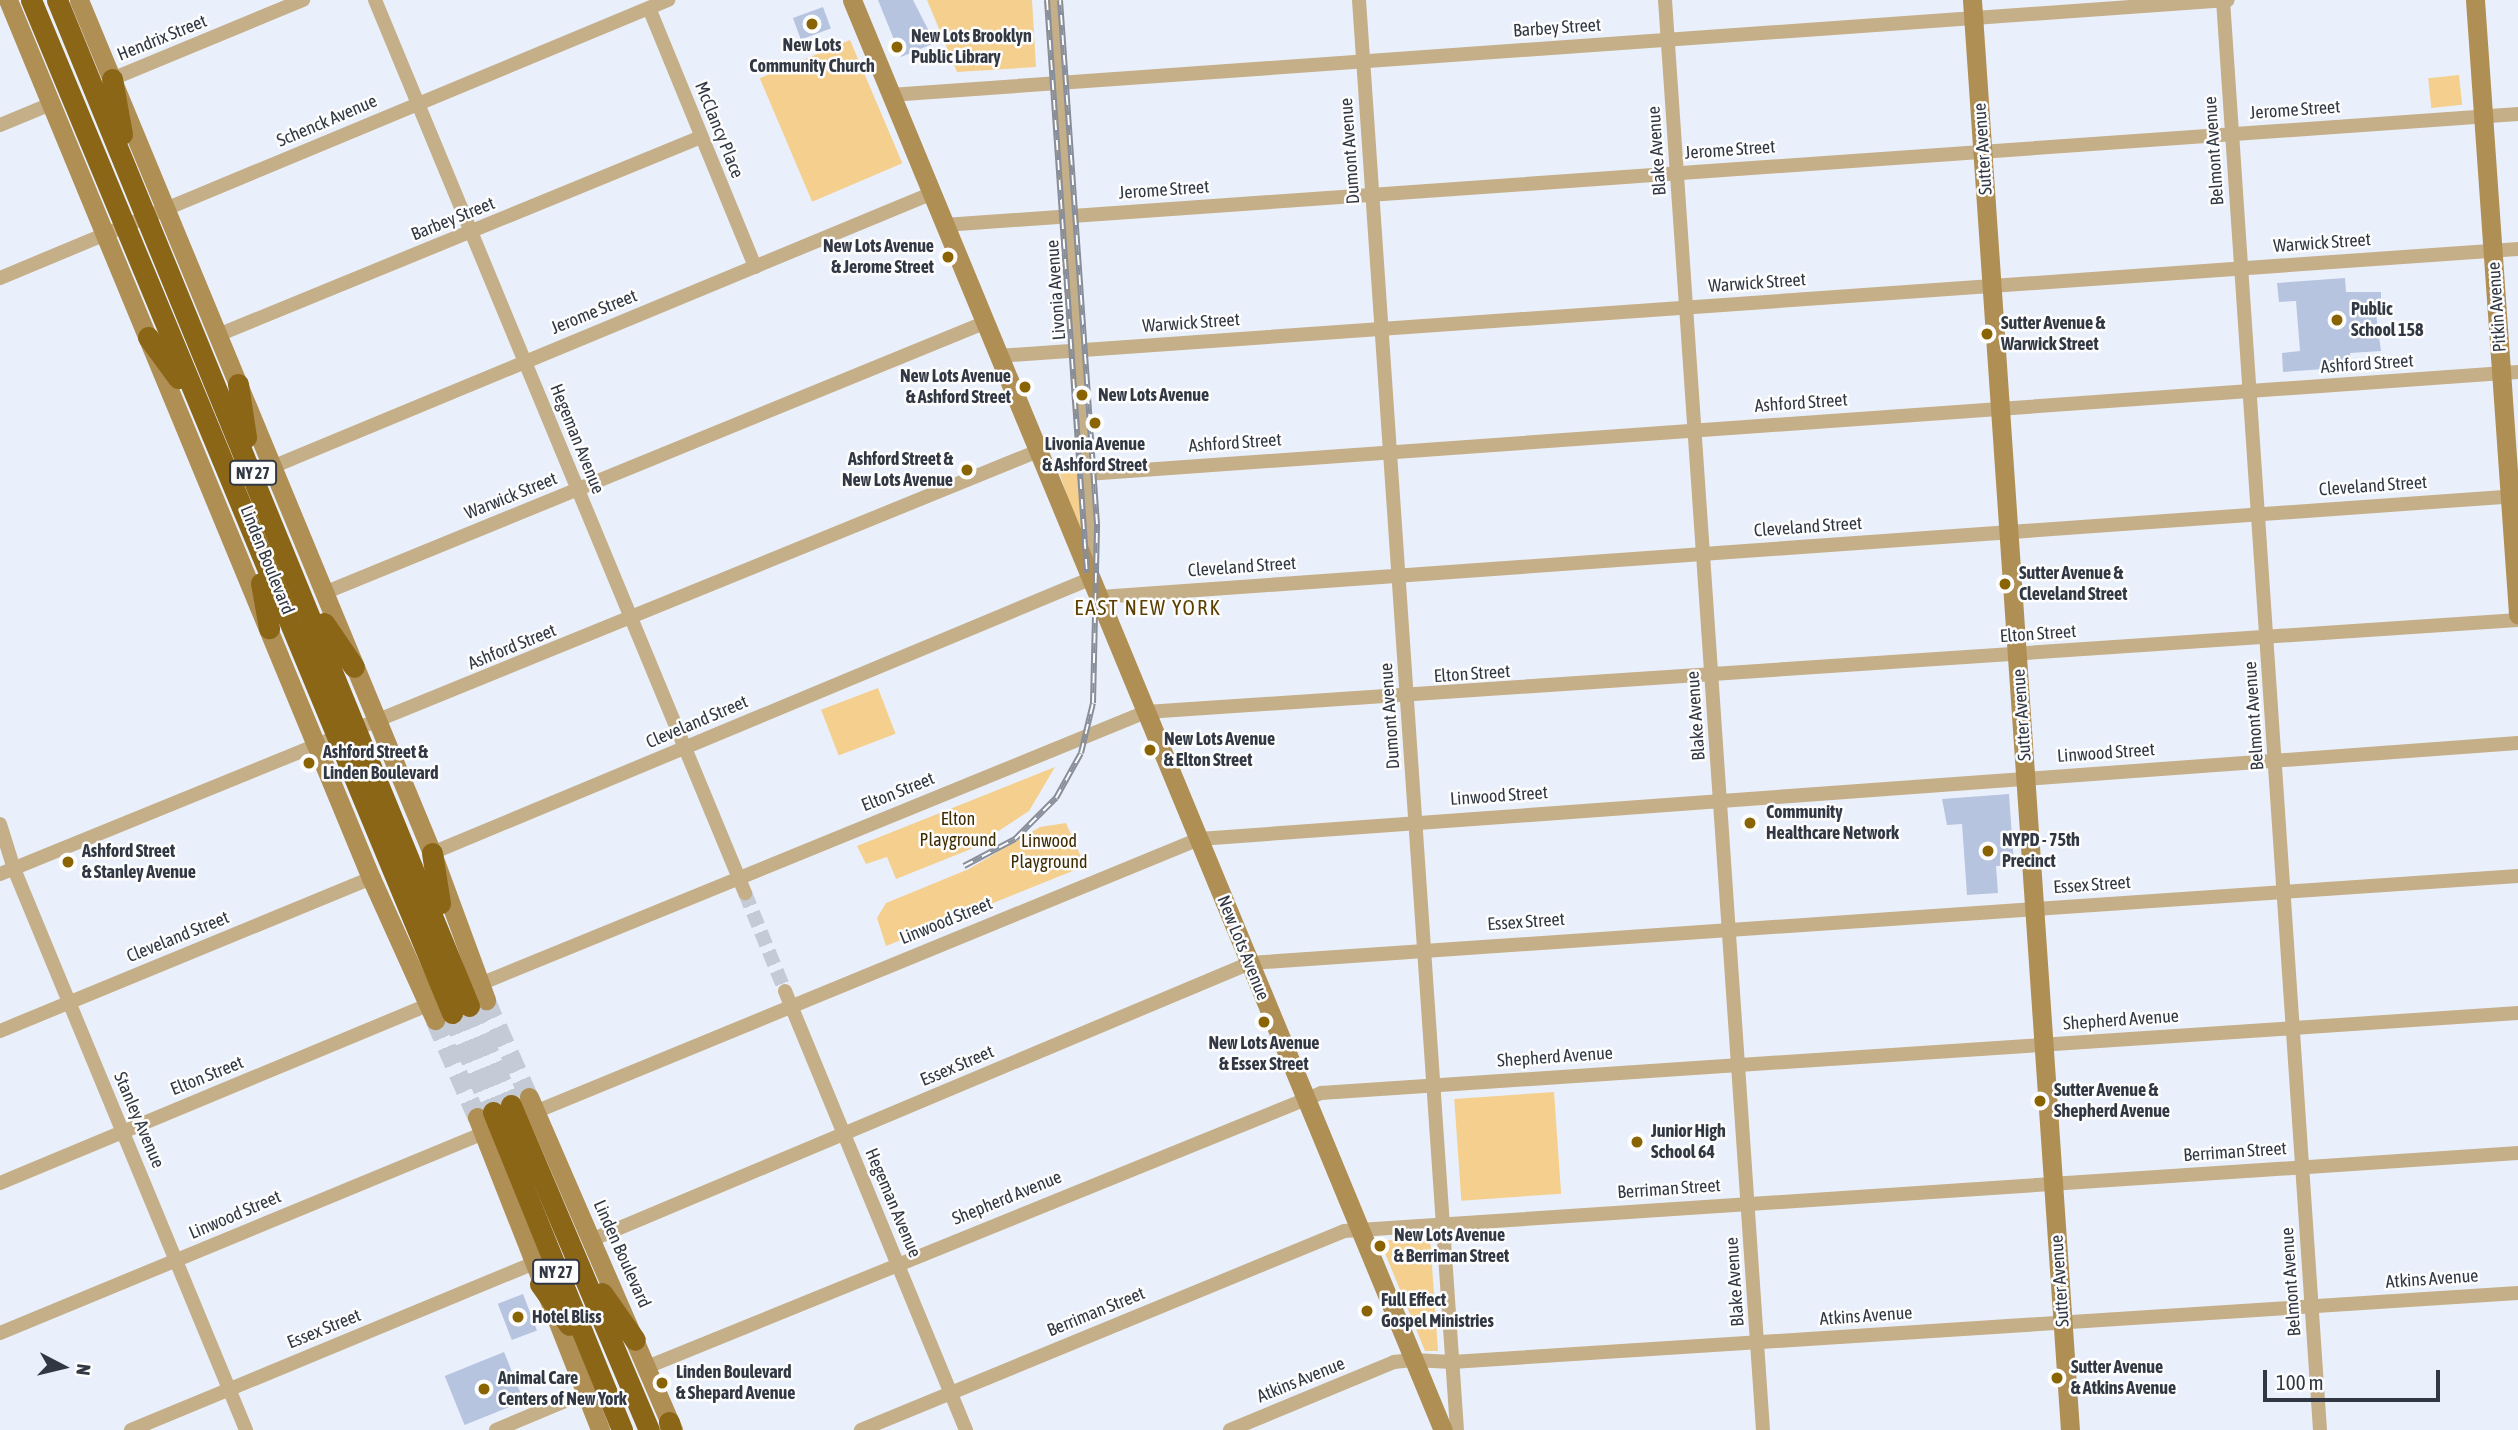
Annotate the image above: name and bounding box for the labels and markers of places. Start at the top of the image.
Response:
marker: New Lots Community Church [804,16,820,32]
place label: New Lots Brooklyn Public Library [911,26,1032,68]
place label: New Lots Community Church [749,35,875,78]
marker: New Lots Brooklyn Public Library [889,39,905,55]
place label: New Lots Avenue & Jerome Street [823,236,934,278]
marker: New Lots Avenue & Jerome Street [940,249,956,265]
place label: Public School 158 [2351,299,2423,342]
marker: Public School 158 [2329,312,2345,328]
place label: Sutter Avenue & Warwick Street [2001,313,2105,356]
marker: Sutter Avenue & Warwick Street [1979,326,1995,342]
place label: New Lots Avenue & Ashford Street [900,366,1011,408]
marker: New Lots Avenue & Ashford Street [1017,379,1033,395]
place label: New Lots Avenue [1098,384,1209,406]
marker: New Lots Avenue [1072,385,1092,405]
marker: Livonia Avenue & Ashford Street [1087,415,1103,431]
place label: Livonia Avenue & Ashford Street [1043,434,1147,476]
place label: Ashford Street & New Lots Avenue [842,449,953,491]
marker: Ashford Street & New Lots Avenue [959,462,975,478]
place label: Sutter Avenue & Cleveland Street [2019,563,2127,606]
marker: Sutter Avenue & Cleveland Street [1997,576,2013,592]
place label: New Lots Avenue & Elton Street [1164,729,1275,772]
place label: Ashford Street & Linden Boulevard [323,742,438,784]
marker: New Lots Avenue & Elton Street [1142,742,1158,758]
marker: Ashford Street & Linden Boulevard [301,755,317,771]
place label: Community Healthcare Network [1766,802,1899,844]
marker: Community Healthcare Network [1740,813,1760,833]
place label: NYPD - 75th Precinct [2002,830,2080,872]
place label: Ashford Street & Stanley Avenue [82,841,196,884]
marker: NYPD - 75th Precinct [1980,843,1996,859]
marker: Ashford Street & Stanley Avenue [60,854,76,870]
marker: New Lots Avenue & Essex Street [1256,1014,1272,1030]
place label: New Lots Avenue & Essex Street [1208,1033,1320,1076]
place label: Sutter Avenue & Shepherd Avenue [2054,1080,2170,1122]
marker: Sutter Avenue & Shepherd Avenue [2032,1093,2048,1109]
place label: Junior High School 64 [1651,1121,1726,1164]
marker: Junior High School 64 [1629,1134,1645,1150]
place label: New Lots Avenue & Berriman Street [1394,1225,1509,1268]
marker: New Lots Avenue & Berriman Street [1372,1238,1388,1254]
place label: Full Effect Gospel Ministries [1381,1290,1494,1332]
marker: Full Effect Gospel Ministries [1359,1303,1375,1319]
place label: Hotel Bliss [532,1306,601,1328]
marker: Hotel Bliss [510,1309,526,1325]
place label: Sutter Avenue & Atkins Avenue [2071,1357,2176,1400]
place label: Linden Boulevard & Shepard Avenue [676,1362,795,1404]
place label: Animal Care Centers of New York [498,1368,627,1410]
marker: Sutter Avenue & Atkins Avenue [2049,1370,2065,1386]
marker: Linden Boulevard & Shepard Avenue [654,1375,670,1391]
marker: Animal Care Centers of New York [476,1381,492,1397]

